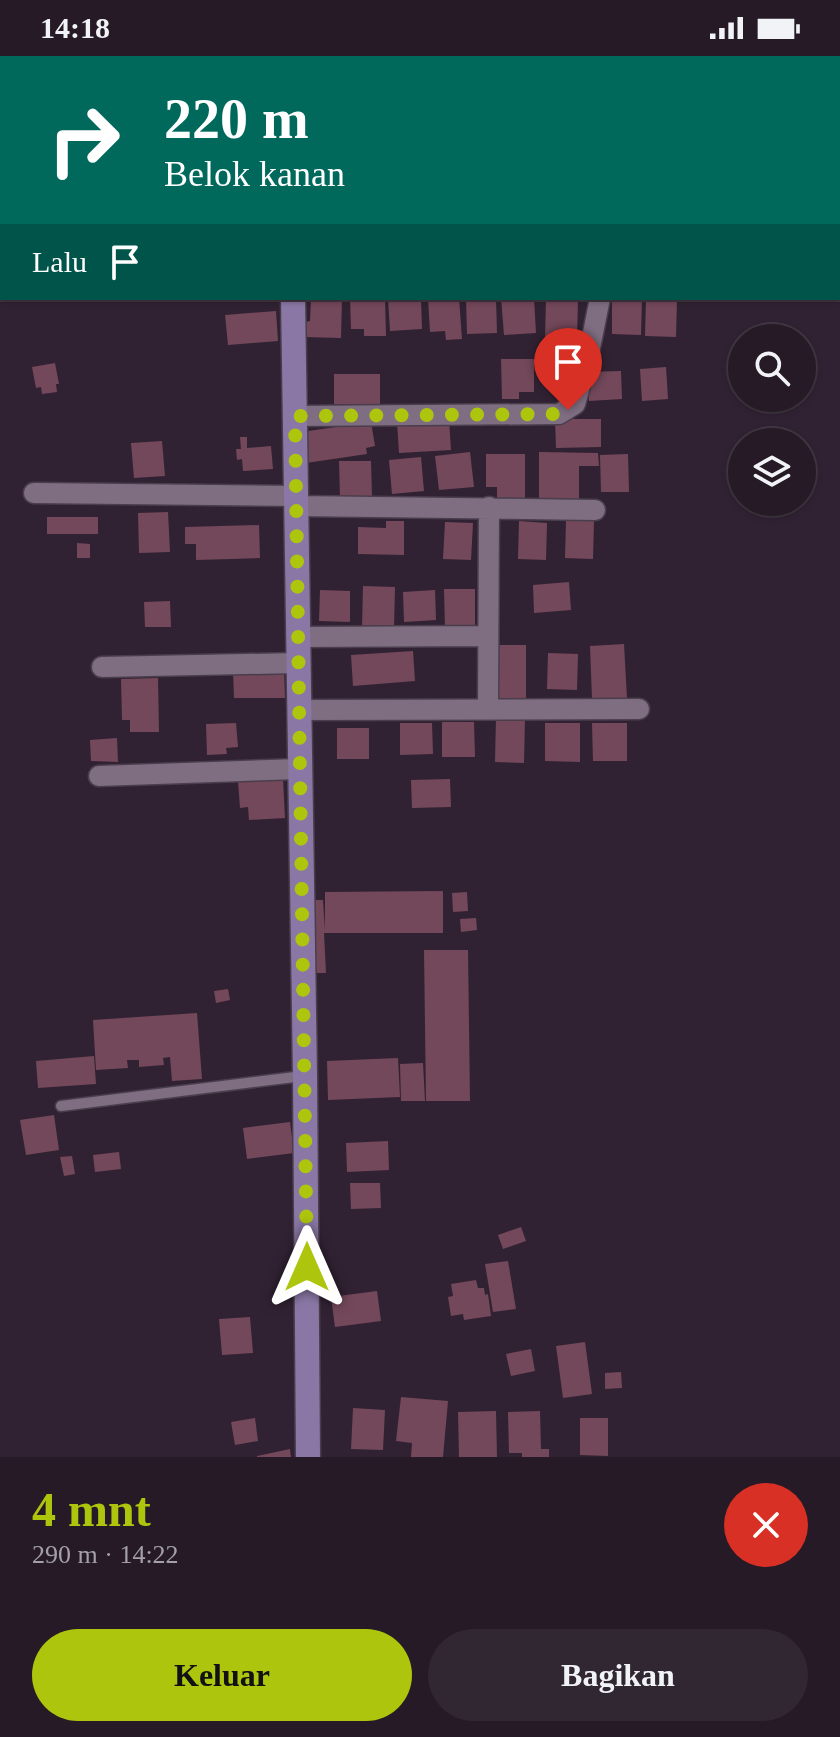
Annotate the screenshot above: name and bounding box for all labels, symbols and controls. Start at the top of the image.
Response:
text: 14:18 [40,11,110,44]
icon: right [32,88,136,192]
text: 220 m [164,88,309,150]
text: Belok kanan [164,154,345,194]
icon: arrive [103,240,147,284]
text: Lalu [32,245,87,278]
map controls [728,324,816,516]
button: search [728,324,816,412]
pin [534,328,602,410]
icon: arrive [546,340,590,384]
button: layers [728,428,816,516]
position arrow [265,1225,349,1309]
text: 4 mnt [32,1483,151,1536]
button: close [724,1483,808,1567]
text: 290 m · 14:22 [32,1540,179,1569]
button: Keluar [32,1629,412,1721]
button: Bagikan [428,1629,808,1721]

